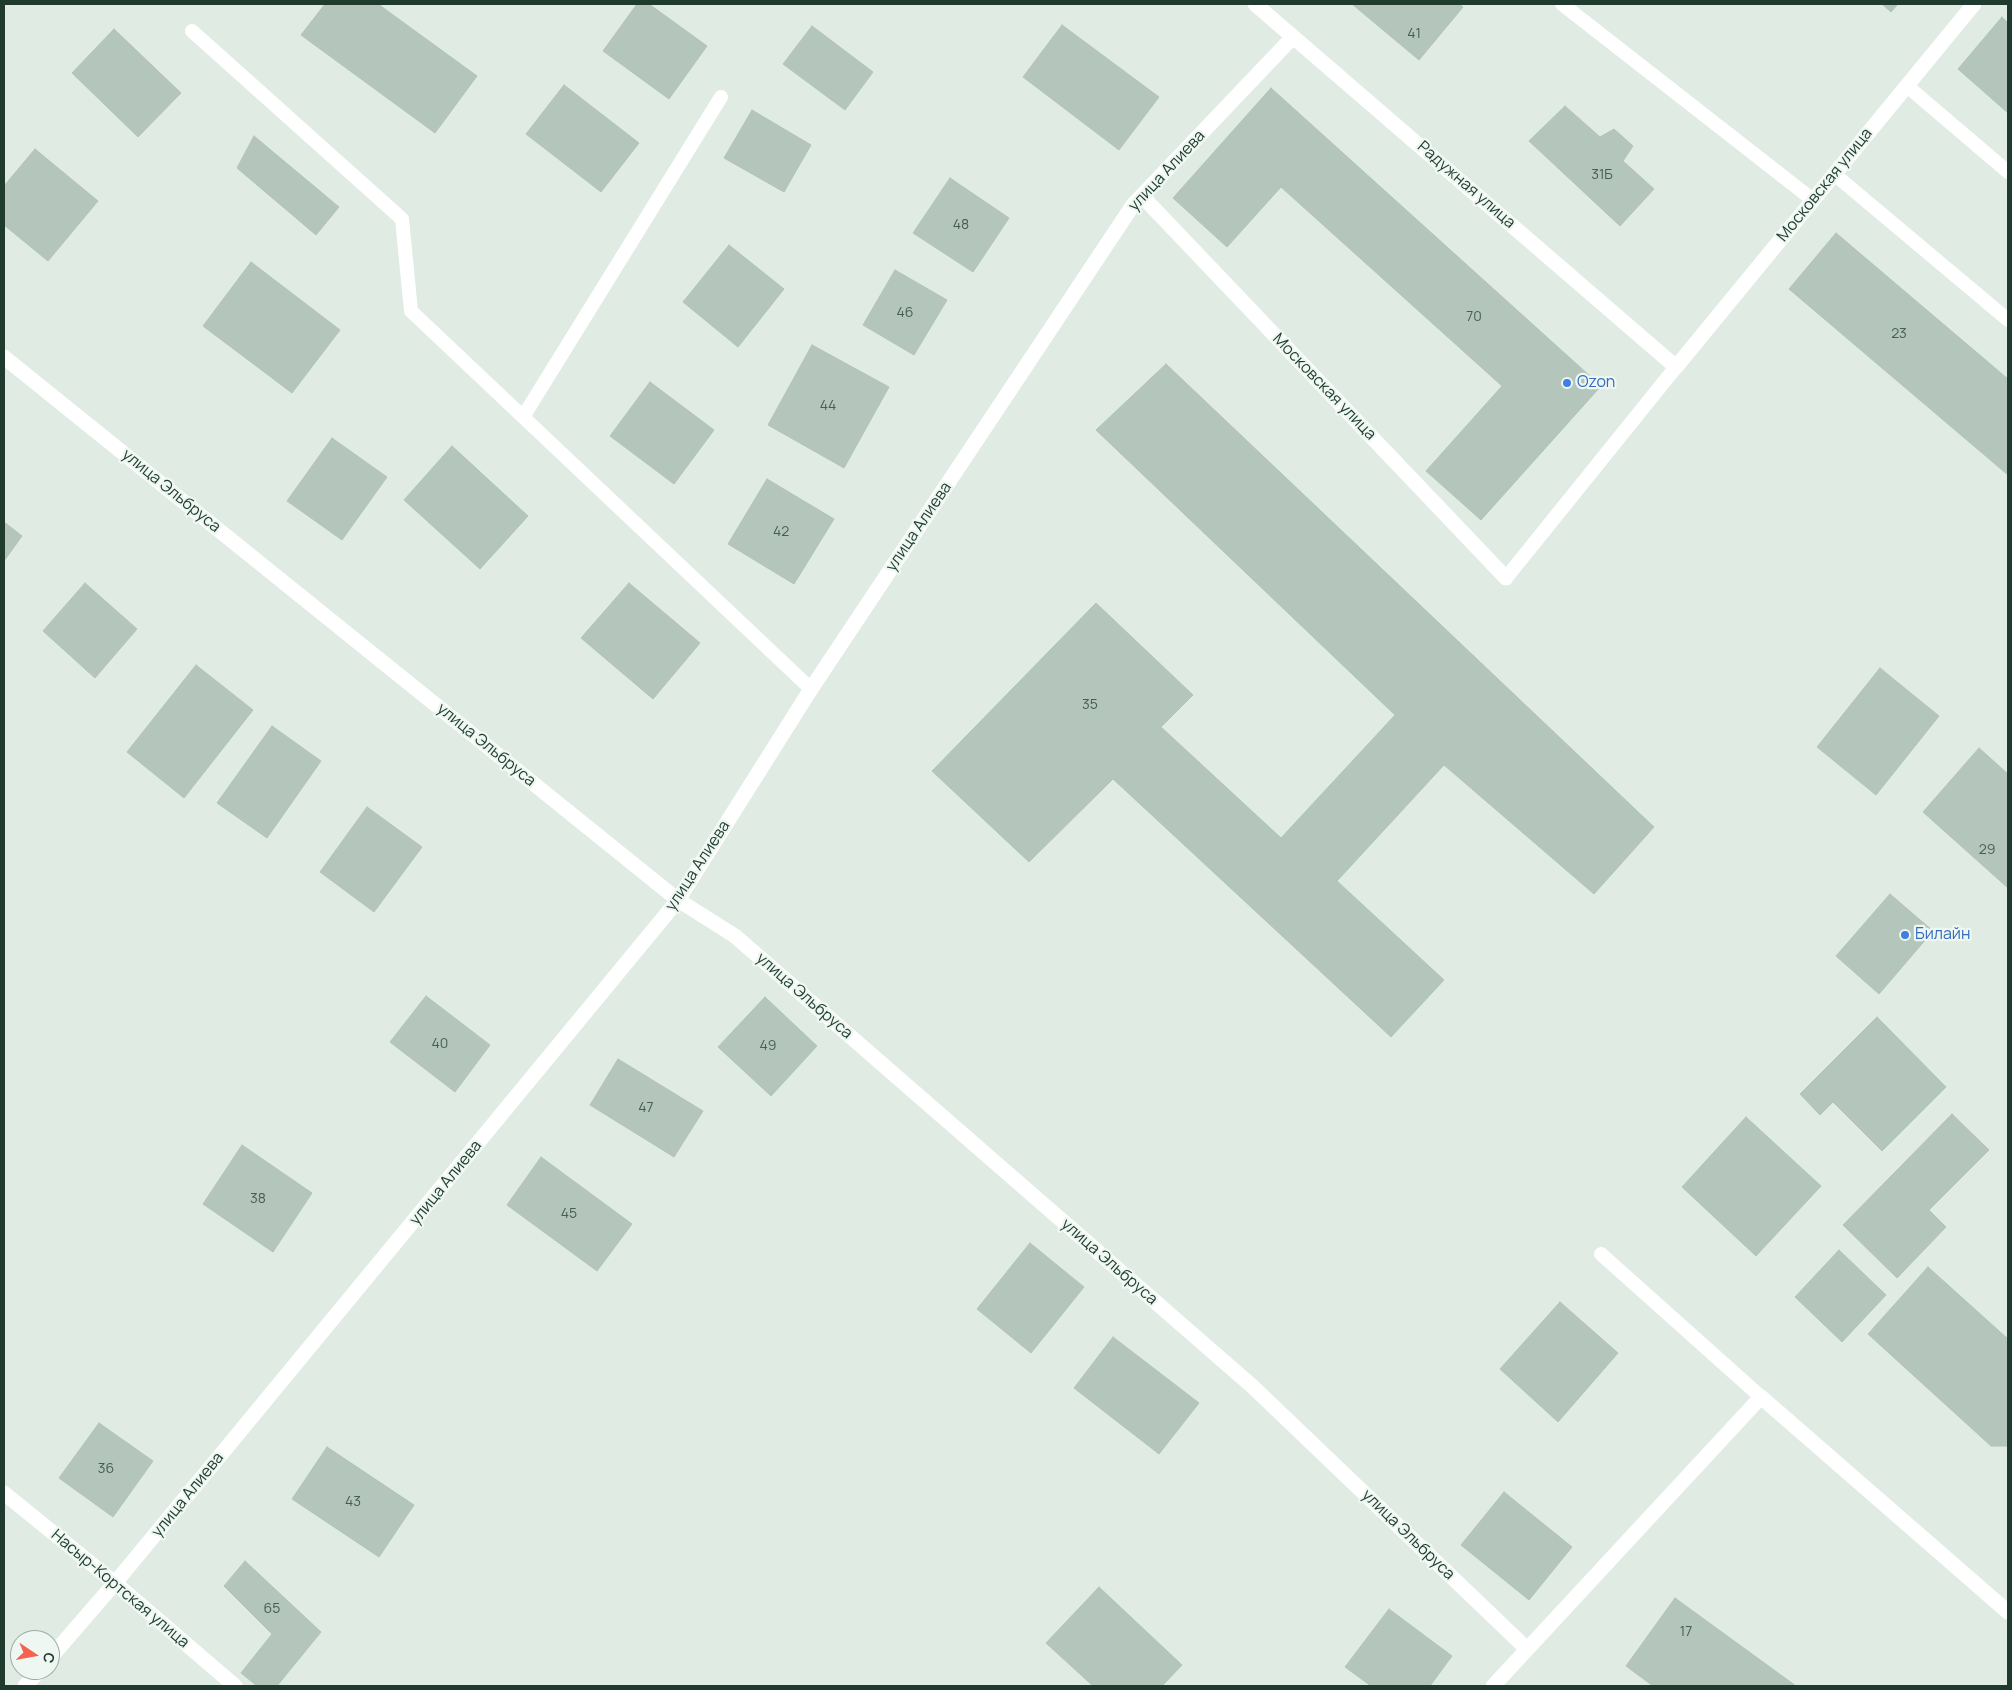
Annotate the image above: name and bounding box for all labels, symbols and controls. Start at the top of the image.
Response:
house number: 41 [1407,26,1421,42]
street label: Московская улица [1773,124,1877,246]
street label: улица Алиева [1125,127,1209,215]
street label: Радужная улица [1413,137,1519,233]
house number: 31Б [1591,167,1613,183]
house number: 48 [953,217,969,233]
house number: 46 [897,305,913,321]
house number: 70 [1466,309,1482,325]
house number: 23 [1891,326,1907,342]
street label: Московская улица [1268,330,1380,444]
place label: Ozon [1577,373,1615,393]
marker: Ozon [1561,377,1573,389]
house number: 44 [820,398,836,414]
street label: улица Эльбруса [118,445,224,537]
street label: улица Алиева [882,479,956,575]
house number: 42 [773,524,789,540]
house number: 35 [1082,697,1098,713]
street label: улица Эльбруса [433,699,539,791]
street label: улица Алиева [662,817,734,915]
house number: 29 [1979,842,1995,858]
place label: Билайн [1915,925,1970,945]
marker: Билайн [1899,929,1911,941]
street label: улица Эльбруса [752,949,856,1043]
house number: 40 [432,1036,448,1052]
house number: 49 [760,1038,776,1054]
house number: 47 [638,1100,654,1116]
street label: улица Алиева [406,1137,486,1229]
house number: 38 [250,1191,266,1207]
house number: 45 [561,1206,577,1222]
street label: улица Эльбруса [1057,1215,1161,1309]
street label: улица Алиева [148,1449,228,1541]
house number: 36 [98,1461,114,1477]
street label: улица Эльбруса [1358,1486,1458,1584]
house number: 43 [345,1494,361,1510]
street label: Насыр-Кортская улица [47,1526,193,1652]
house number: 65 [264,1601,280,1617]
house number: 17 [1680,1624,1692,1640]
north arrow [10,1630,60,1680]
text: С [39,1651,60,1665]

